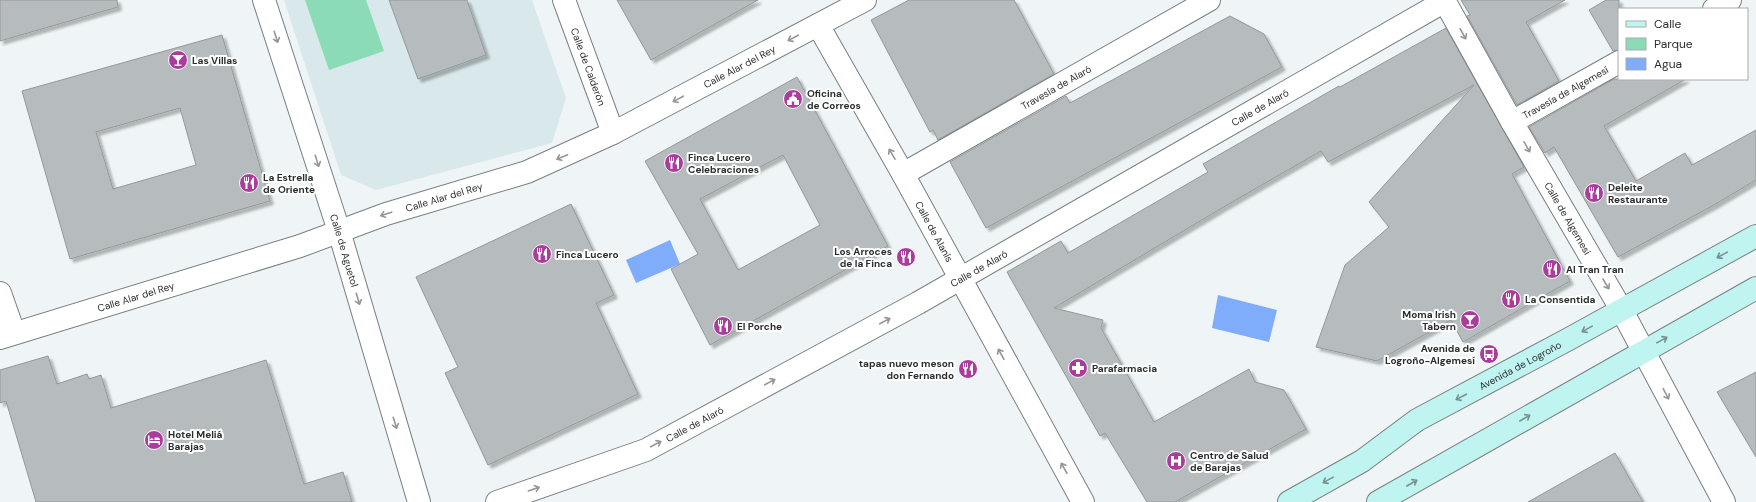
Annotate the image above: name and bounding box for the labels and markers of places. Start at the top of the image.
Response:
bar icon: Las Villas [167,49,189,71]
place label: Las Villas [192,54,237,67]
place label: Oficina de Correos [807,87,861,112]
public building icon: Oficina de Correos [782,88,804,110]
place label: Finca Lucero Celebraciones [688,151,759,176]
restaurant icon: Finca Lucero Celebraciones [663,152,685,174]
place label: La Estrella de Oriente [263,171,315,196]
restaurant icon: La Estrella de Oriente [238,172,260,194]
place label: Deleite Restaurante [1608,181,1668,206]
restaurant icon: Deleite Restaurante [1583,182,1605,204]
restaurant icon: Finca Lucero [531,243,553,265]
place label: Los Arroces de la Finca [834,245,892,270]
restaurant icon: Los Arroces de la Finca [895,246,917,268]
place label: Finca Lucero [556,248,619,261]
restaurant icon: Al Tran Tran [1541,258,1563,280]
place label: Al Tran Tran [1566,263,1624,276]
restaurant icon: La Consentida [1500,288,1522,310]
place label: La Consentida [1525,293,1596,306]
place label: Moma Irish Tabern [1402,308,1456,333]
bar icon: Moma Irish Tabern [1459,309,1481,331]
restaurant icon: El Porche [712,315,734,337]
place label: El Porche [737,320,782,333]
place label: Avenida de Logroño-Algemesí [1385,342,1475,367]
bus stop icon: Avenida de Logroño-Algemesí [1478,343,1500,365]
place label: tapas nuevo meson don Fernando [859,357,954,382]
pharmacy icon: Parafarmacia [1067,357,1089,379]
restaurant icon: tapas nuevo meson don Fernando [957,358,979,380]
place label: Parafarmacia [1092,362,1157,375]
place label: Hotel Meliá Barajas [168,428,223,453]
hotel icon: Hotel Meliá Barajas [143,429,165,451]
place label: Centro de Salud de Barajas [1190,449,1269,474]
hospital icon: Centro de Salud de Barajas [1165,450,1187,472]

